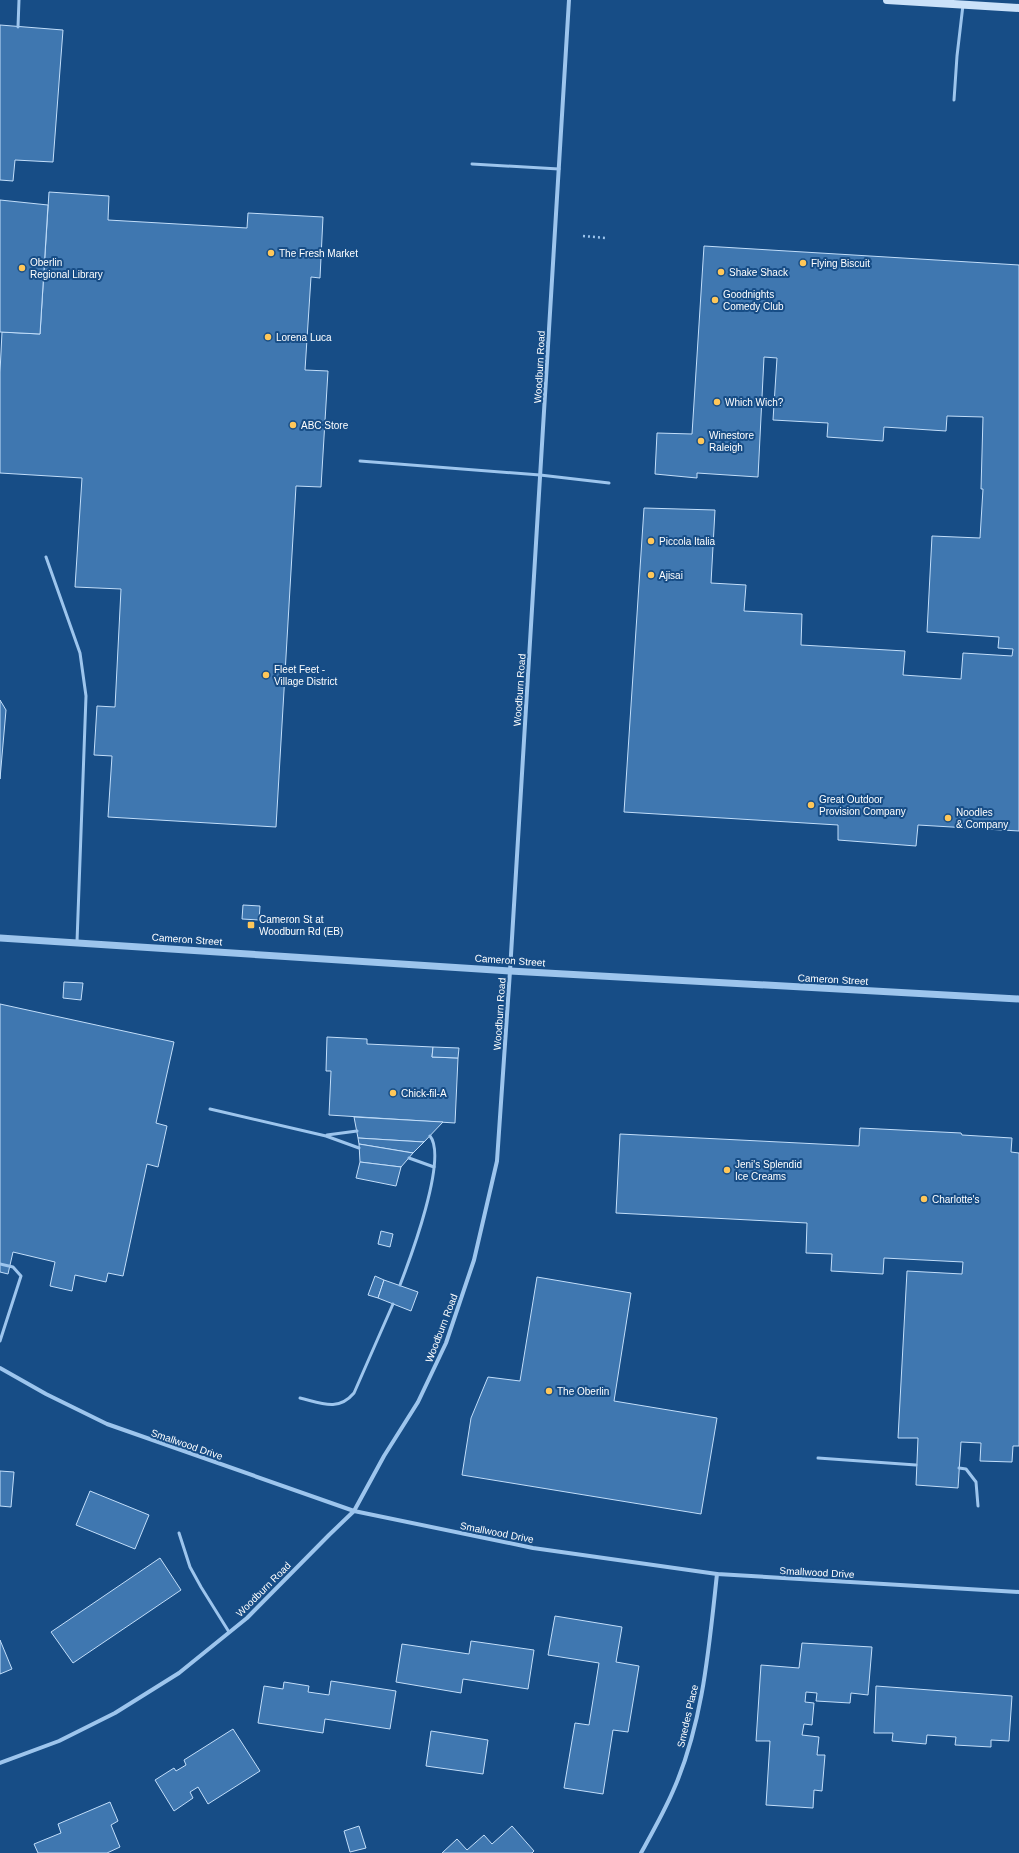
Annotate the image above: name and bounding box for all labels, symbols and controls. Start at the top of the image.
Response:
marker: The Fresh Market [266,248,276,258]
place label: The Fresh Market [279,248,358,259]
place label: Oberlin Regional Library [30,257,103,280]
marker: Flying Biscuit [798,258,808,268]
place label: Flying Biscuit [811,258,870,269]
marker: Oberlin Regional Library [17,263,27,273]
marker: Shake Shack [716,267,726,277]
place label: Shake Shack [729,267,789,278]
place label: Goodnights Comedy Club [723,289,784,312]
marker: Goodnights Comedy Club [710,295,720,305]
street label: Woodburn Road [532,330,547,404]
marker: Lorena Luca [263,332,273,342]
place label: Lorena Luca [276,332,332,343]
marker: Which Wich? [712,397,722,407]
place label: Which Wich? [725,397,784,408]
marker: ABC Store [288,420,298,430]
place label: ABC Store [301,420,349,431]
place label: Winestore Raleigh [709,430,754,453]
marker: Winestore Raleigh [696,436,706,446]
marker: Piccola Italia [646,536,656,546]
place label: Piccola Italia [659,536,716,547]
marker: Ajisai [646,570,656,580]
place label: Ajisai [659,570,683,581]
street label: Woodburn Road [511,653,528,727]
place label: Fleet Feet - Village District [274,664,337,687]
marker: Fleet Feet - Village District [261,670,271,680]
place label: Great Outdoor Provision Company [819,794,906,817]
marker: Great Outdoor Provision Company [806,800,816,810]
place label: Noodles & Company [956,807,1008,830]
marker: Noodles & Company [943,813,953,823]
place label: Cameron St at Woodburn Rd (EB) [259,914,343,937]
marker: Cameron St at Woodburn Rd (EB) [246,920,256,930]
street label: Cameron Street [151,932,223,947]
street label: Cameron Street [474,953,546,968]
street label: Cameron Street [797,972,869,987]
street label: Woodburn Road [491,977,508,1051]
marker: Chick-fil-A [388,1088,398,1098]
place label: Chick-fil-A [401,1088,447,1099]
place label: Jeni's Splendid Ice Creams [735,1159,802,1182]
marker: Jeni's Splendid Ice Creams [722,1165,732,1175]
marker: Charlotte's [919,1194,929,1204]
place label: Charlotte's [932,1194,980,1205]
street label: Woodburn Road [423,1292,460,1364]
marker: The Oberlin [544,1386,554,1396]
place label: The Oberlin [557,1386,609,1397]
street label: Smallwood Drive [150,1427,225,1462]
street label: Smallwood Drive [459,1520,535,1545]
street label: Woodburn Road [234,1560,293,1619]
street label: Smallwood Drive [779,1565,855,1580]
street label: Smedes Place [675,1683,700,1749]

